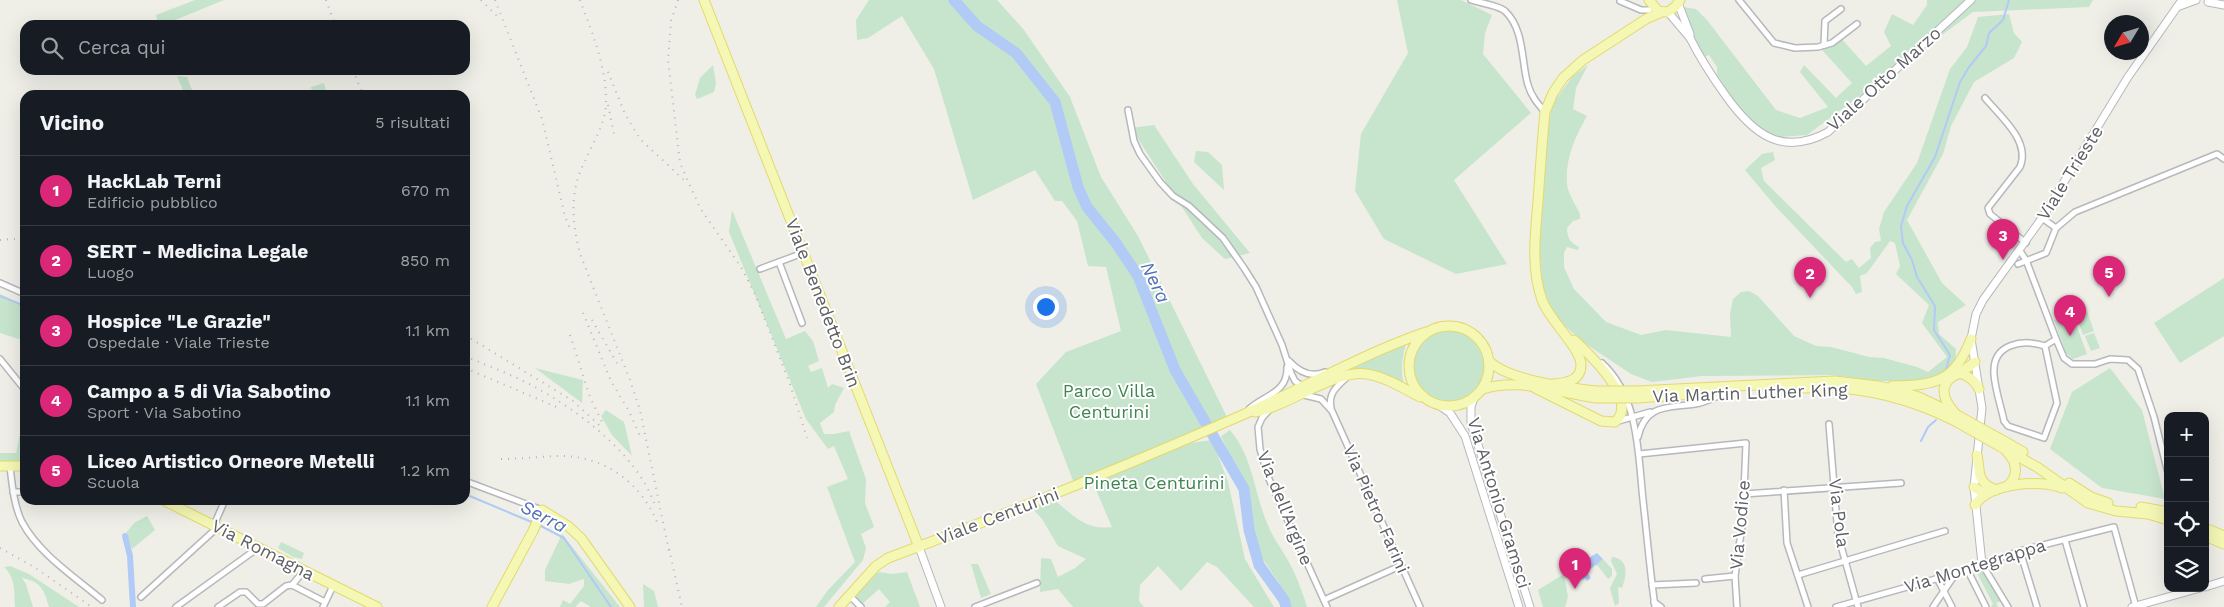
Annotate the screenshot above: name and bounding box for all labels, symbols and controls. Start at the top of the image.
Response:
north arrow [2104,15,2149,60]
search box [20,20,470,75]
street label: Viale Otto Marzo [1822,22,1945,135]
icon: search [38,34,66,62]
text: Cerca qui [78,36,166,59]
text: Vicino [40,110,104,135]
text: 5 risultati [375,113,450,132]
street label: Viale Trieste [2032,121,2107,224]
text: HackLab Terni [87,170,221,193]
text: 1 [53,181,59,200]
text: 670 m [401,181,450,200]
text: Edificio pubblico [87,193,218,212]
street label: Viale Benedetto Brin [781,215,865,390]
pin: 3 [1987,219,2019,260]
text: SERT - Medicina Legale [87,240,308,263]
text: 2 [51,251,61,270]
text: 850 m [400,251,450,270]
pin: 5 [2093,256,2125,297]
pin: 2 [1794,257,1826,298]
water label: Nera [1136,258,1175,307]
text: Luogo [87,263,134,282]
your location [1033,294,1059,320]
pin: 4 [2054,295,2086,336]
text: Hospice "Le Grazie" [87,310,271,333]
text: 3 [51,321,61,340]
text: 1.1 km [405,321,450,340]
text: Ospedale · Viale Trieste [87,333,270,352]
street label: Via Martin Luther King [1652,379,1848,406]
text: Campo a 5 di Via Sabotino [87,380,331,403]
park label: Parco Villa Centurini [1063,380,1155,422]
text: 4 [51,391,61,410]
text: 1.1 km [405,391,450,410]
text: Sport · Via Sabotino [87,403,241,422]
map controls [2164,412,2209,592]
button: + [2164,412,2209,457]
street label: Via Antonio Gramsci [1463,415,1535,591]
street label: Via Pietro Farini [1339,441,1414,576]
street label: Via dell'Argine [1253,447,1318,568]
text: Liceo Artistico Orneore Metelli [87,450,374,473]
button: − [2164,457,2209,502]
text: 5 [51,461,61,480]
text: 1.2 km [400,461,450,480]
park label: Pineta Centurini [1084,472,1224,493]
text: Scuola [87,473,140,492]
street label: Via Pola [1825,477,1854,549]
street label: Via Vodice [1725,479,1754,571]
street label: Viale Centurini [934,483,1062,548]
water label: Serra [517,495,571,538]
button: locate [2164,502,2209,547]
street label: Via Romagna [208,515,318,585]
street label: Via Montegrappa [1902,534,2048,597]
button: layers [2164,547,2209,592]
pin: 1 [1559,548,1591,589]

